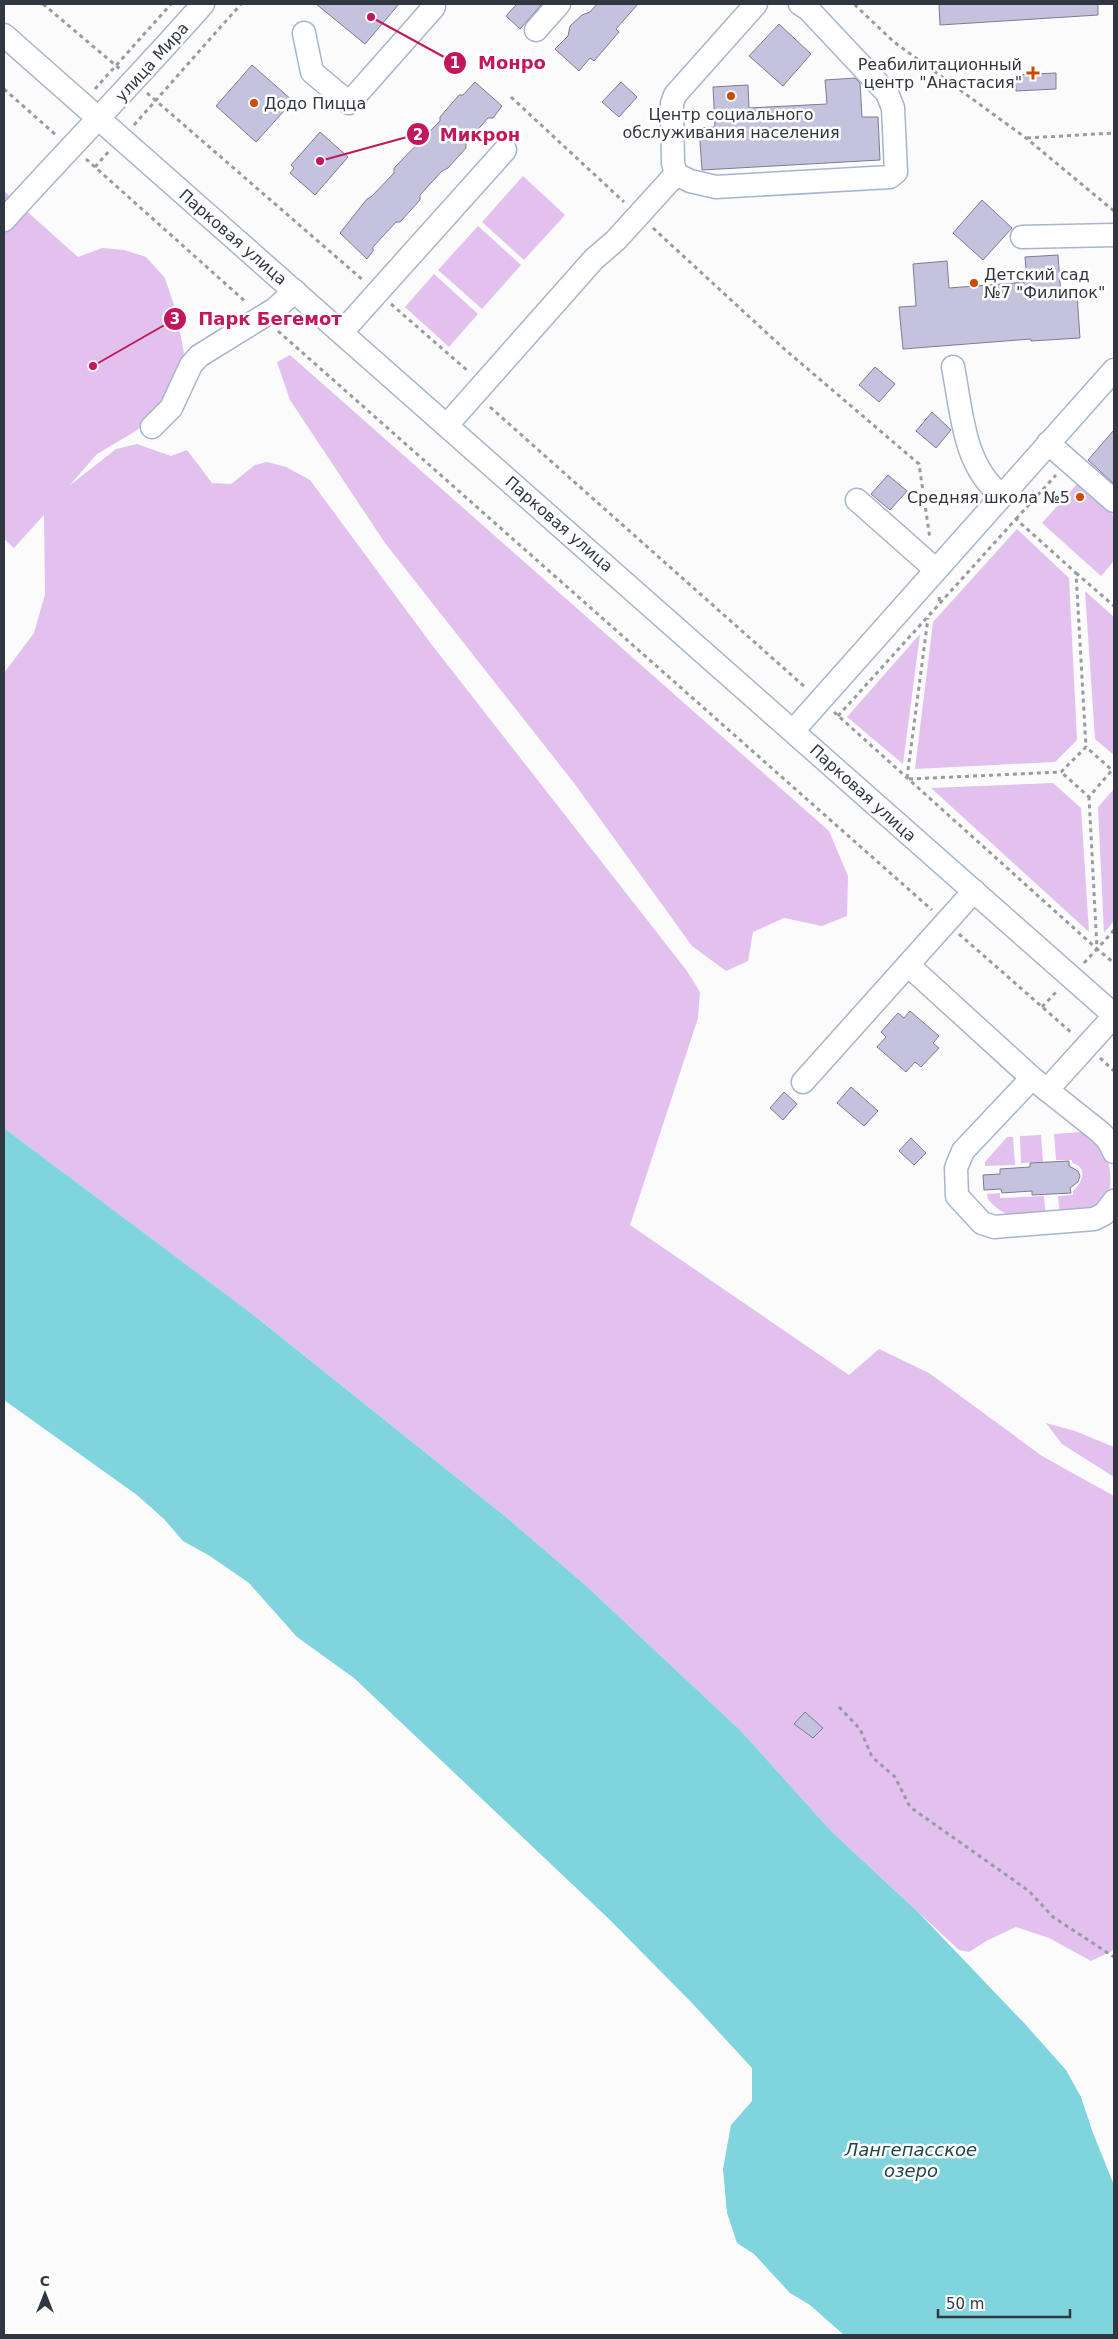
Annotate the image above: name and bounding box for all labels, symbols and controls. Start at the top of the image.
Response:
street label: улица Мира [111,18,193,106]
callout: Монро [443,46,556,79]
text: Монро [478,52,546,73]
text: 1 [450,54,460,72]
place label: Реабилитационный центр "Анастасия" [858,55,1022,92]
marker: Реабилитационный центр "Анастасия" [1026,66,1040,80]
marker: Центр социального обслуживания населения [725,90,737,102]
place label: Додо Пицца [264,94,366,113]
marker: Додо Пицца [248,97,260,109]
place label: Центр социального обслуживания населения [622,105,840,142]
callout: Микрон [405,118,531,151]
text: Микрон [440,124,520,145]
text: 2 [413,126,423,144]
street label: Парковая улица [175,185,291,289]
place label: Детский сад №7 "Филипок" [984,265,1105,302]
marker: Детский сад №7 "Филипок" [968,277,980,289]
callout: Парк Бегемот [163,302,352,335]
text: Парк Бегемот [198,308,342,329]
text: 3 [170,310,180,328]
street label: Парковая улица [501,472,617,576]
place label: Средняя школа №5 [907,488,1070,507]
marker: Средняя школа №5 [1074,491,1086,503]
street label: Парковая улица [806,740,920,846]
water label: Лангепасское озеро [844,2139,977,2181]
north arrow [20,2269,70,2319]
text: С [40,2273,50,2289]
scale bar [938,2286,1070,2318]
text: 50 m [946,2295,984,2313]

